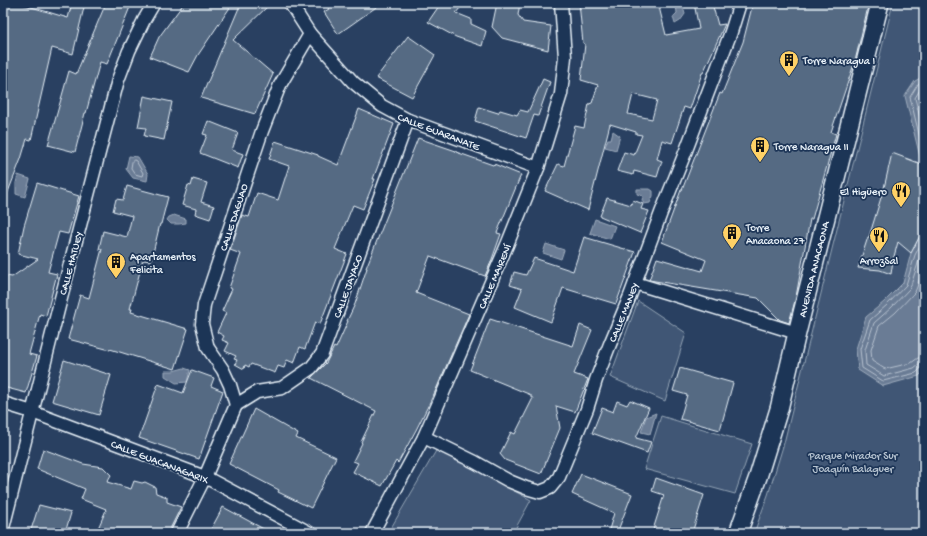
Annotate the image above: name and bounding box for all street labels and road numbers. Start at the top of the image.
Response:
street label: CALLE GUARANATE [396,112,482,154]
street label: CALLE DAGUAO [218,182,252,253]
street label: AVENIDA ANACAONA [797,220,833,319]
street label: CALLE HATUEY [58,230,86,297]
street label: CALLE MAIRENÍ [476,242,515,311]
street label: CALLE JAYACO [332,253,366,320]
street label: CALLE MANEY [607,281,642,344]
street label: CALLE GUACANAGARIX [109,439,211,487]

